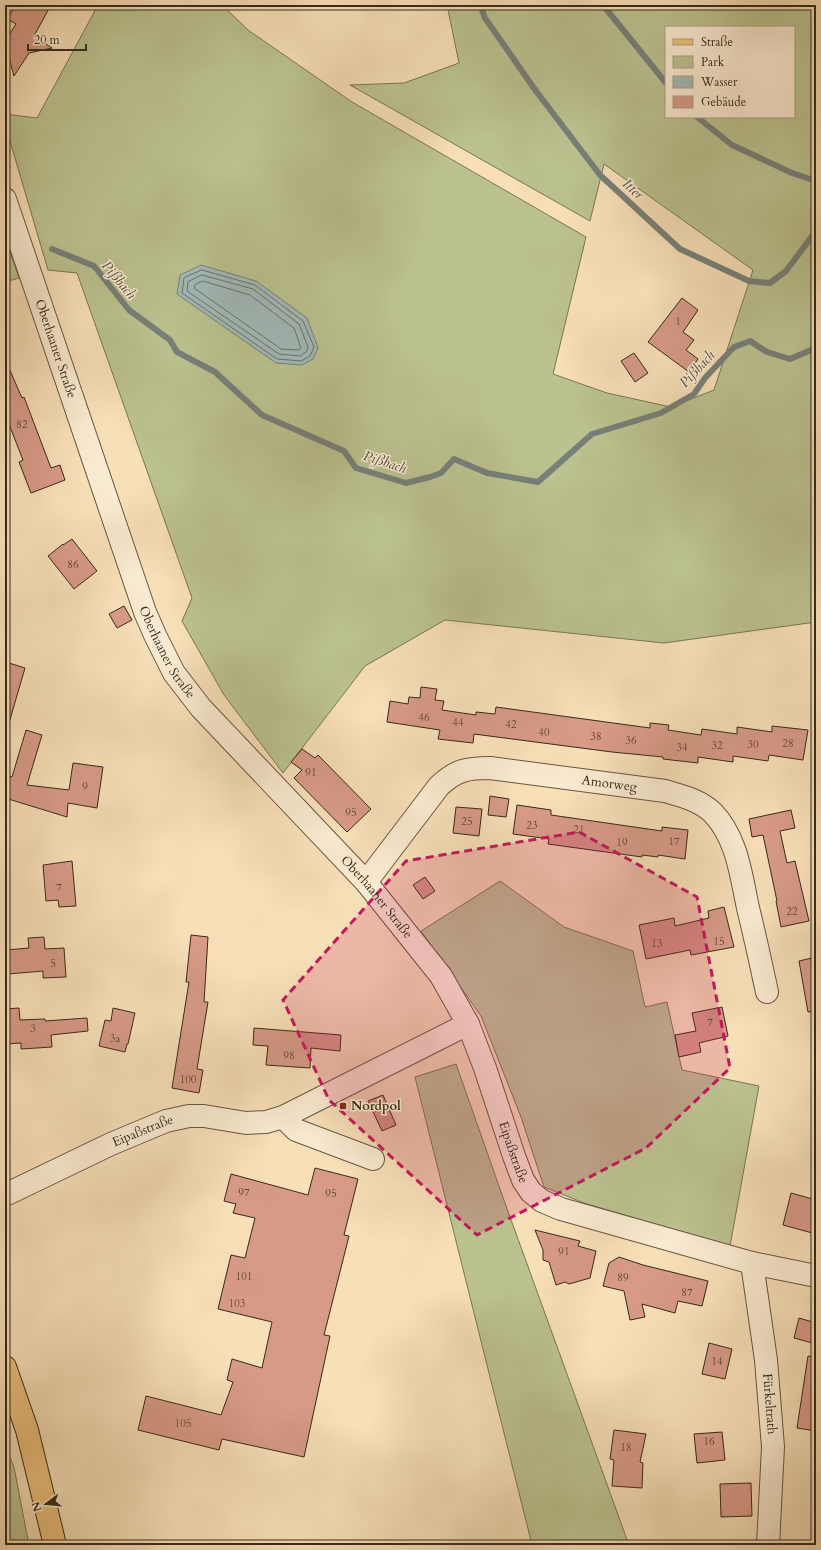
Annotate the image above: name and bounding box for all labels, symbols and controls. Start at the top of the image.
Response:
scale bar [28,26,86,52]
legend [665,26,795,118]
text: 20 m [34,32,61,48]
text: Straße [701,34,733,50]
text: Park [701,54,725,70]
text: Wasser [700,74,738,90]
text: Gebäude [701,94,746,110]
water label: Itter [618,174,648,204]
water label: Pißbach [97,257,141,303]
street label: Oberhaaner Straße [31,297,81,401]
house number: 1 [675,314,681,329]
water label: Pißbach [675,346,719,392]
house number: 82 [16,417,28,432]
water label: Pißbach [361,446,409,478]
house number: 86 [67,557,79,572]
street label: Oberhaaner Straße [135,604,200,702]
house number: 46 [418,710,430,725]
house number: 44 [452,715,464,730]
house number: 42 [505,717,517,732]
house number: 40 [538,725,550,740]
house number: 38 [590,729,602,744]
house number: 36 [625,733,637,748]
house number: 28 [782,736,794,751]
house number: 30 [747,737,759,752]
house number: 32 [711,738,723,753]
house number: 34 [676,740,688,755]
house number: 91 [305,765,317,780]
street label: Amorweg [581,771,639,796]
house number: 9 [82,779,88,794]
house number: 95 [345,805,357,820]
house number: 25 [461,814,473,829]
house number: 23 [526,818,538,833]
house number: 21 [573,822,585,837]
house number: 17 [668,834,680,849]
house number: 19 [616,835,628,850]
street label: Oberhaaner Straße [336,852,417,942]
house number: 7 [56,880,62,895]
house number: 22 [786,904,798,919]
house number: 15 [713,934,725,949]
house number: 13 [651,936,663,951]
house number: 5 [50,956,56,971]
house number: 7 [707,1015,713,1030]
house number: 3 [30,1021,36,1036]
house number: 3a [110,1031,120,1046]
house number: 98 [283,1048,295,1063]
house number: 100 [180,1072,197,1087]
place label: Nordpol [351,1097,401,1115]
marker: Nordpol [338,1101,348,1111]
street label: Eipaßstraße [109,1111,175,1151]
street label: Eipaßstraße [494,1119,532,1186]
house number: 97 [238,1185,250,1200]
house number: 95 [325,1186,337,1201]
house number: 91 [558,1244,570,1259]
house number: 101 [236,1269,252,1284]
house number: 89 [617,1270,629,1285]
house number: 87 [681,1285,693,1300]
house number: 103 [229,1296,246,1311]
house number: 14 [711,1354,723,1369]
street label: Fürkeltrath [758,1373,781,1435]
house number: 105 [175,1416,191,1431]
house number: 16 [703,1434,715,1449]
house number: 18 [620,1440,632,1455]
north arrow [26,1484,66,1524]
text: N [28,1500,45,1513]

